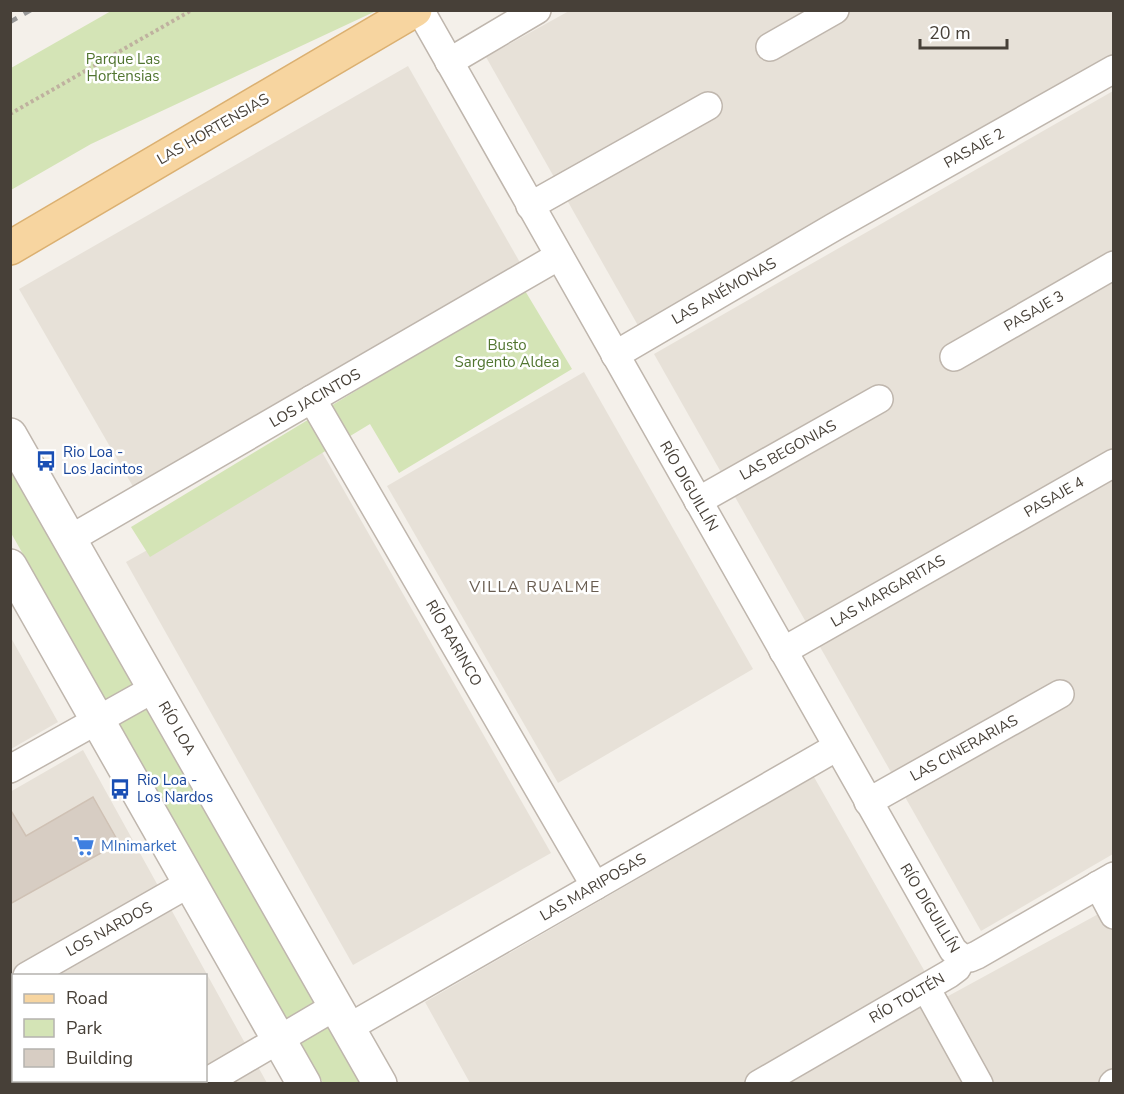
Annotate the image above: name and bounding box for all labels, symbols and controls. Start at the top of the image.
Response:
scale bar [920,12,1007,50]
text: 20 m [929,21,971,45]
park label: Parque Las Hortensias [86,49,160,86]
street label: LAS HORTENSIAS [153,89,273,169]
street label: PASAJE 2 [940,123,1008,173]
street label: LAS ANÉMONAS [668,253,780,329]
street label: PASAJE 3 [1000,286,1068,336]
park label: Busto Sargento Aldea [454,335,560,372]
street label: LOS JACINTOS [266,364,364,432]
street label: LAS BEGONIAS [736,415,840,485]
street label: RÍO DIGUILLÍN [655,437,723,535]
place label: Rio Loa - Los Jacintos [63,442,143,479]
bus stop icon: Rio Loa - Los Jacintos [34,449,58,473]
street label: PASAJE 4 [1020,472,1088,522]
street label: LAS MARGARITAS [827,550,949,632]
district label: VILLA RUALME [468,576,601,598]
street label: RÍO RARINCO [421,596,487,690]
street label: RÍO LOA [154,697,200,759]
street label: LAS CINERARIAS [907,710,1021,786]
place label: Rio Loa - Los Nardos [137,770,213,807]
bus stop icon: Rio Loa - Los Nardos [108,777,132,801]
supermarket icon: MInimarket [72,834,96,858]
place label: MInimarket [101,836,177,856]
street label: LAS MARIPOSAS [536,848,650,926]
street label: RÍO DIGUILLÍN [895,860,965,956]
street label: LOS NARDOS [62,897,156,961]
street label: RÍO TOLTÉN [866,968,948,1028]
legend [12,974,207,1082]
text: Road [66,986,108,1010]
text: Park [66,1016,103,1040]
text: Building [66,1046,133,1070]

